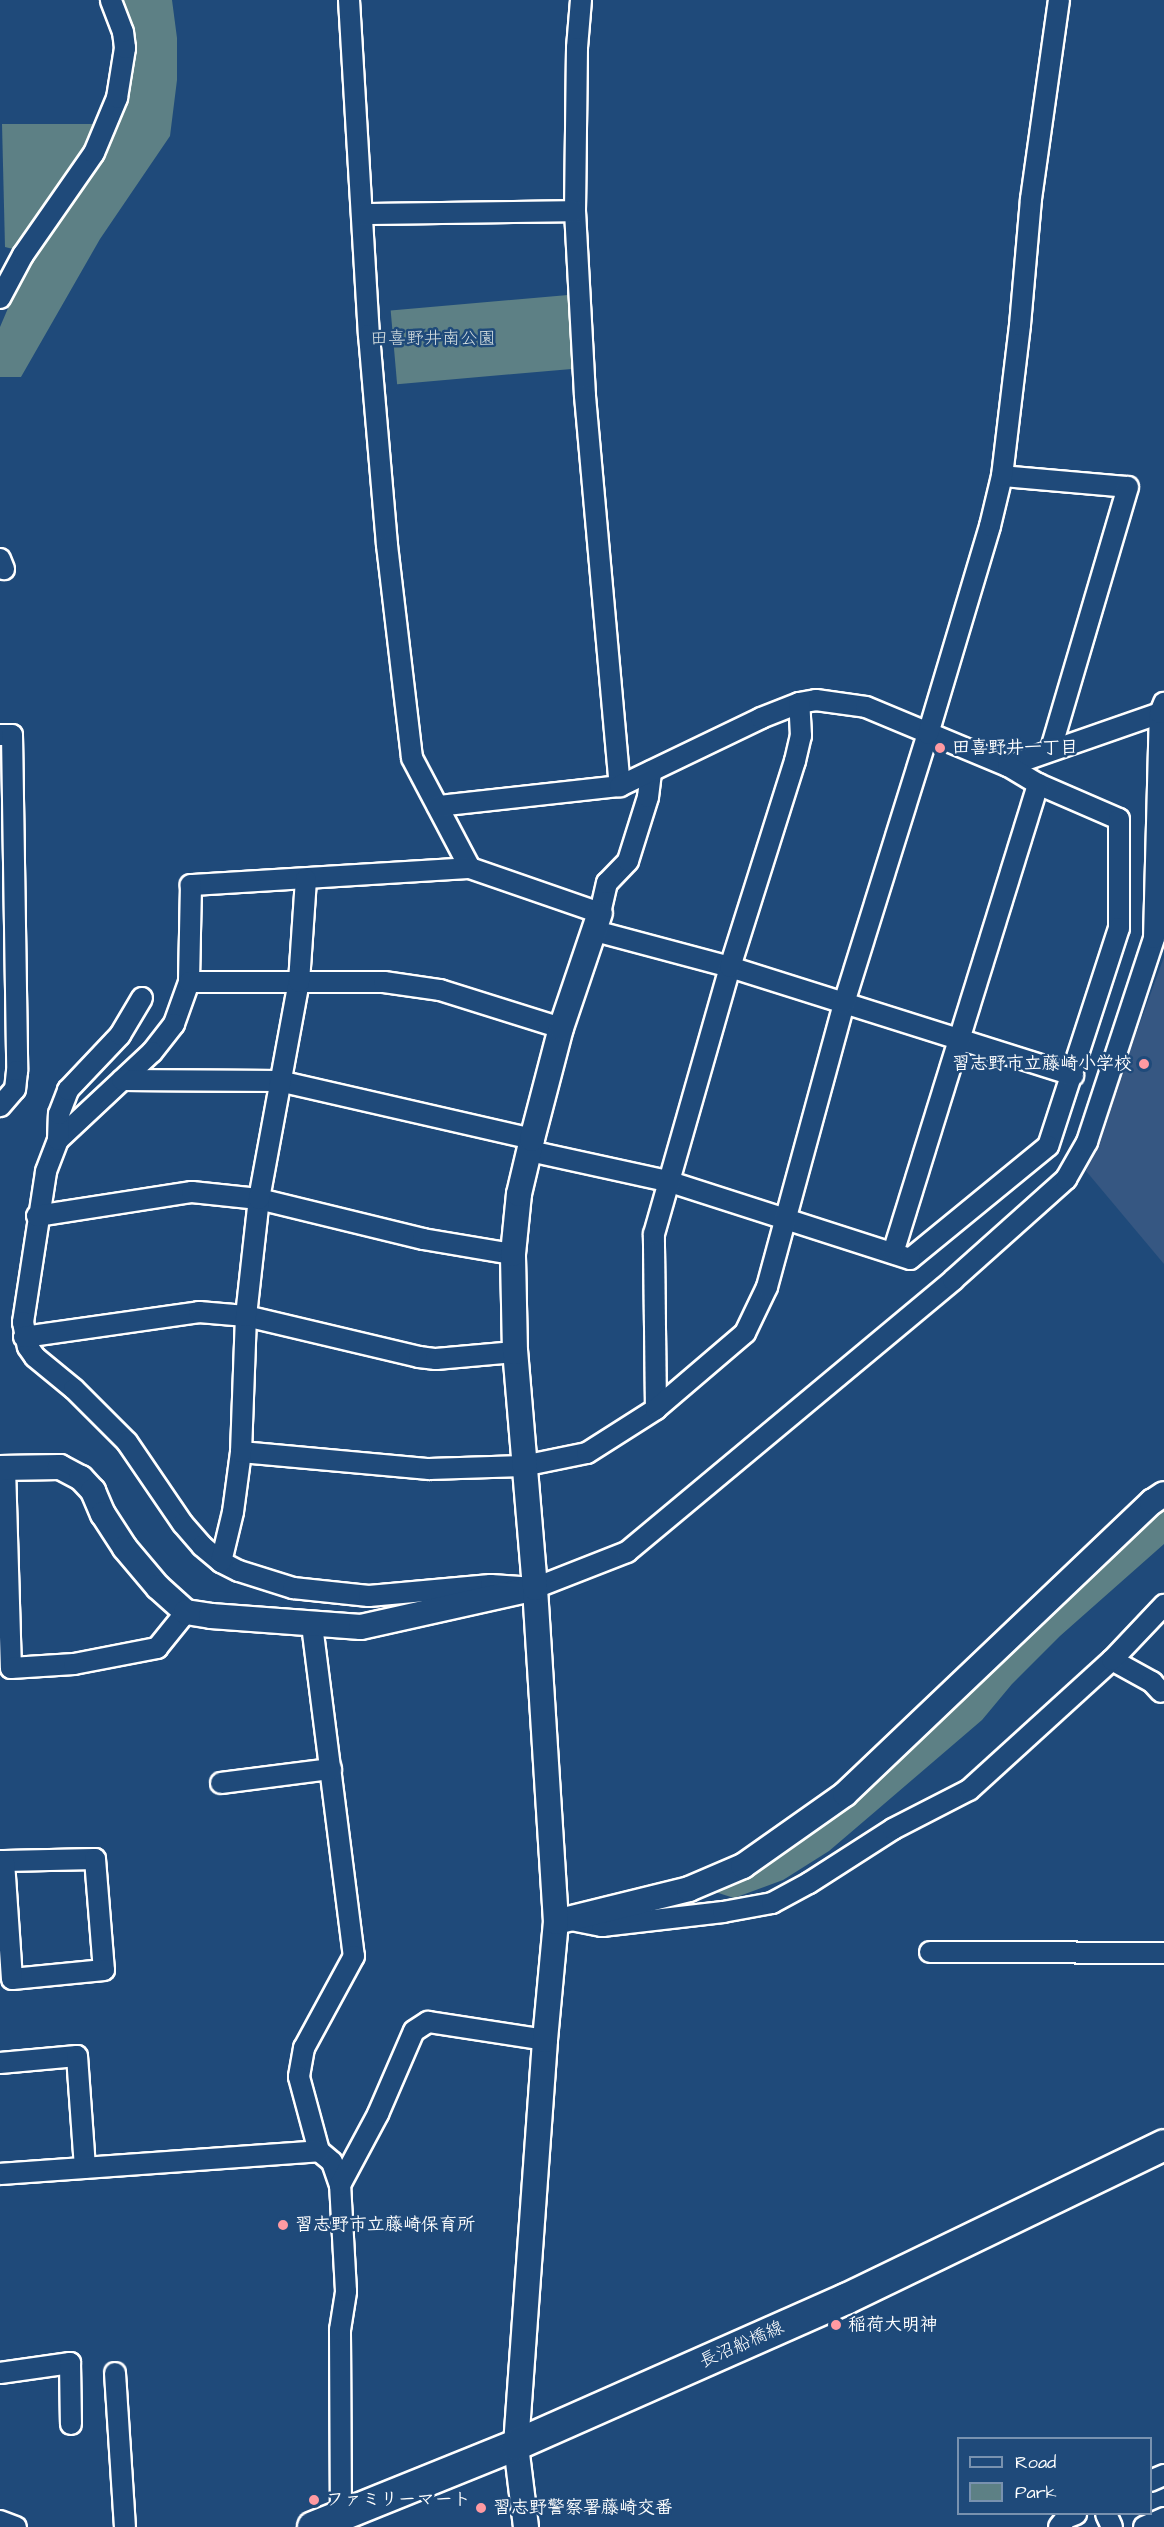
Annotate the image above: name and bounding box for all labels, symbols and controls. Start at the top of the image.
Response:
park label: 田喜野井南公園 [370,328,496,350]
place label: 田喜野井一丁目 [952,737,1078,759]
marker: 田喜野井一丁目 [933,741,947,755]
place label: 習志野市立藤崎小学校 [952,1053,1132,1075]
marker: 習志野市立藤崎小学校 [1137,1057,1151,1071]
place label: 習志野市立藤崎保育所 [295,2214,475,2236]
marker: 習志野市立藤崎保育所 [276,2218,290,2232]
place label: 稲荷大明神 [848,2314,938,2336]
street label: 長沼船橋線 [696,2317,788,2373]
marker: 稲荷大明神 [829,2318,843,2332]
legend [957,2437,1152,2515]
text: Road [1015,2450,1056,2475]
text: Park [1015,2480,1057,2505]
place label: ファミリーマート [326,2489,470,2511]
marker: ファミリーマート [307,2493,321,2507]
place label: 習志野警察署藤崎交番 [493,2497,673,2519]
marker: 習志野警察署藤崎交番 [474,2501,488,2515]

